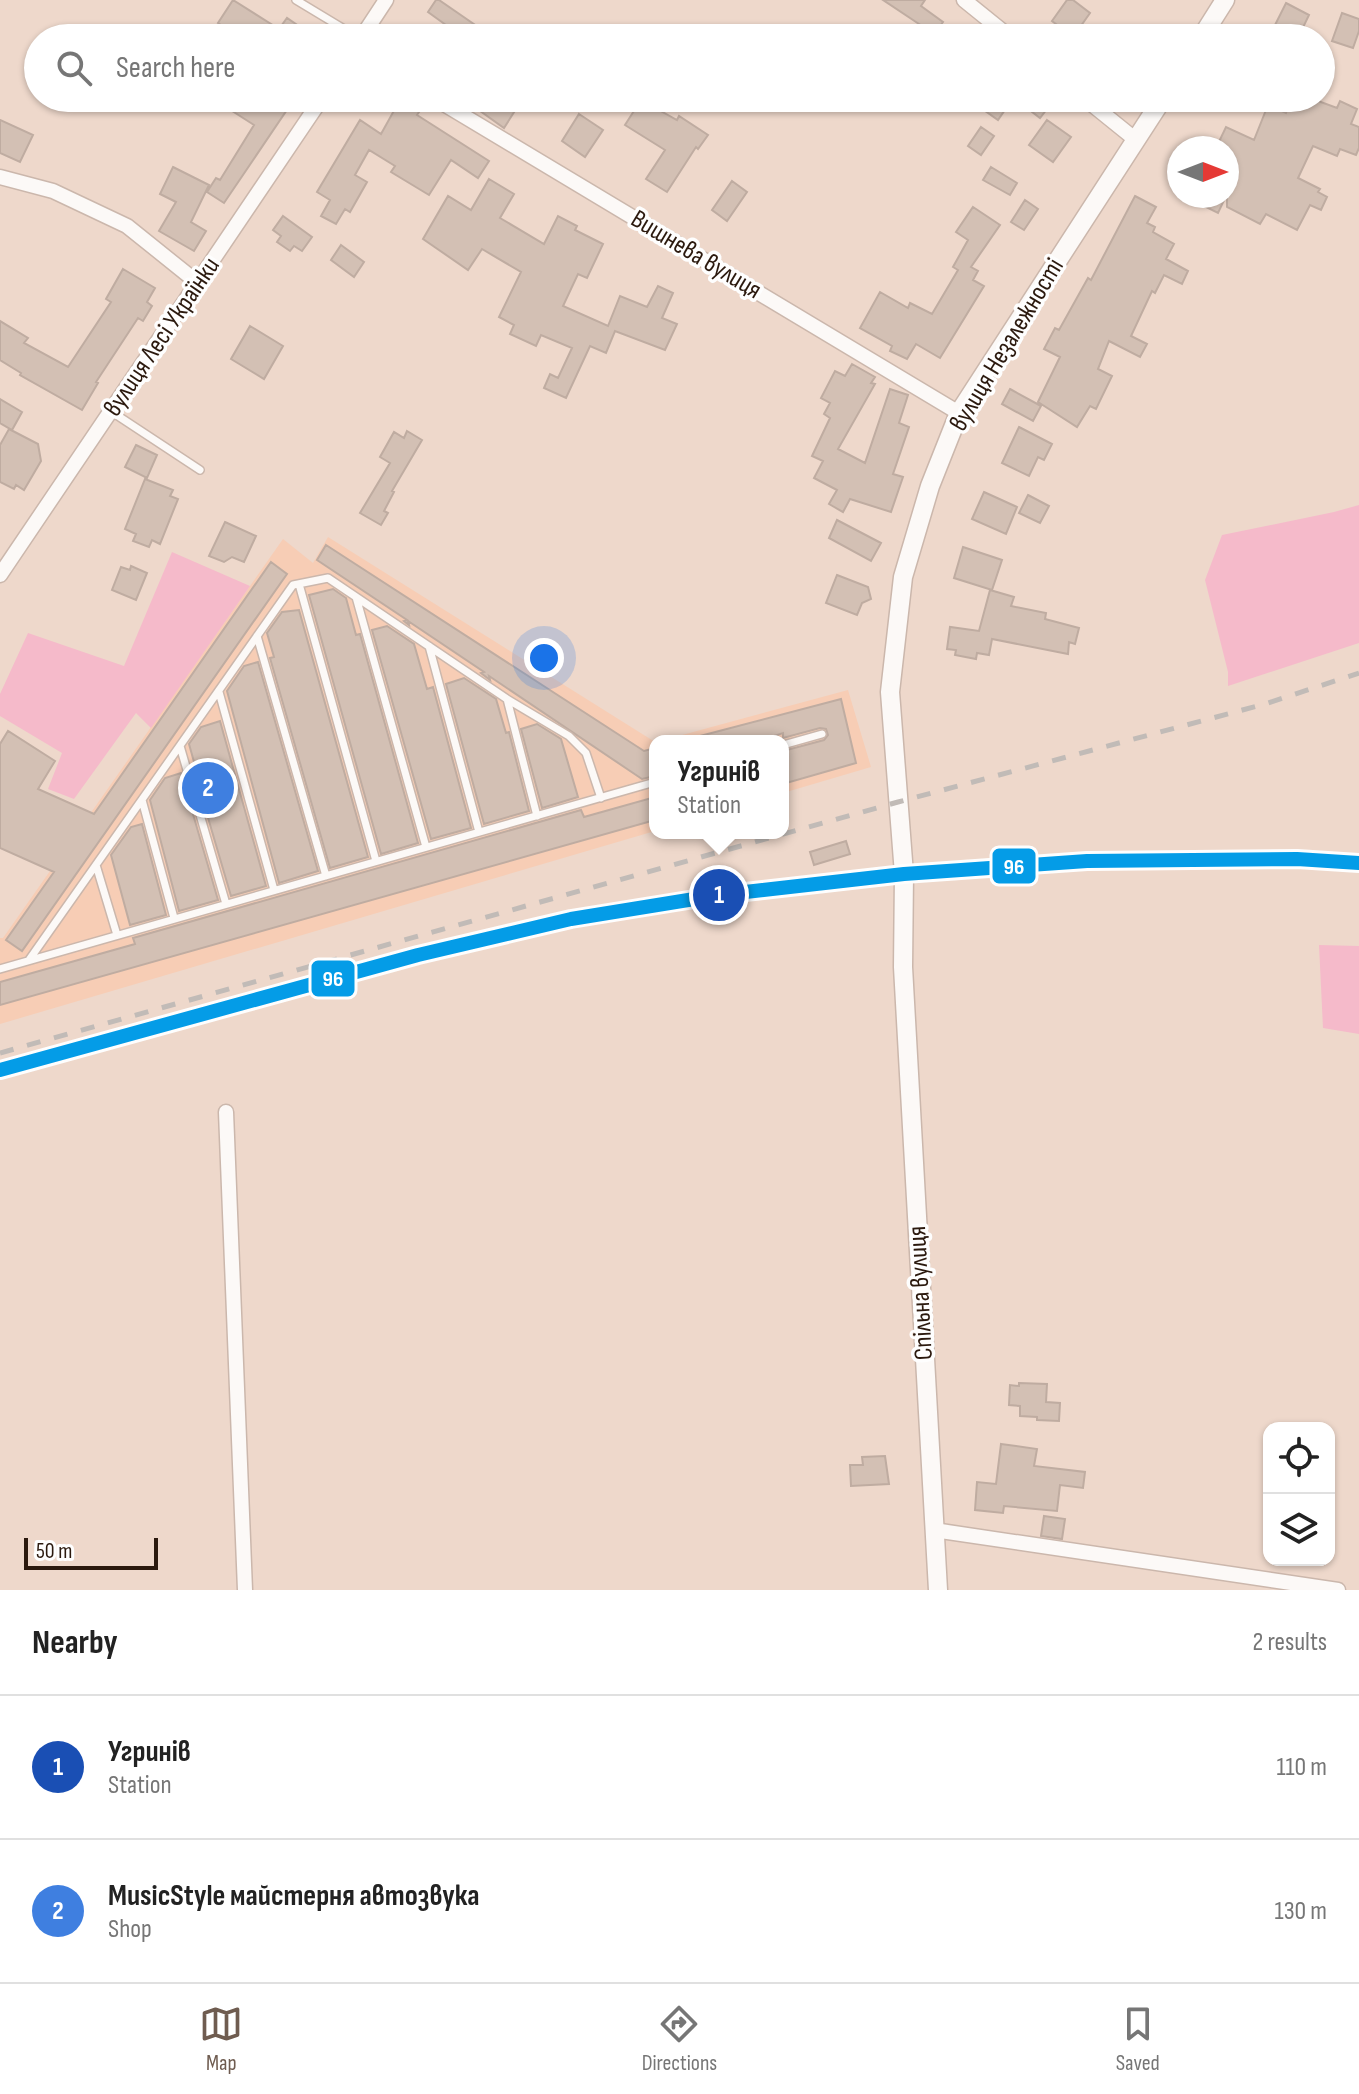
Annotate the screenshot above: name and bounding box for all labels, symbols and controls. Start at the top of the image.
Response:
search box [24,24,1335,112]
icon: search [52,46,96,90]
text: Search here [116,50,235,86]
north arrow [1167,136,1239,208]
street label: Вишнева вулиця [625,204,767,306]
street label: вулиця Лесі Українки [97,252,227,422]
street label: вулиця Незалежності [943,253,1071,437]
your location [524,638,564,678]
popup [649,735,789,839]
text: Угринів [678,754,760,790]
pin: 2 [182,758,234,818]
text: Station [678,790,741,821]
line badge: 96 [991,847,1037,885]
text: 96 [1004,854,1024,881]
pin: 1 [693,865,745,925]
line badge: 96 [310,959,356,998]
text: 96 [323,966,343,993]
street label: Спільна вулиця [902,1225,940,1361]
map controls [1263,1422,1335,1566]
button: locate [1263,1422,1335,1494]
button: layers [1263,1494,1335,1566]
scale bar [24,1534,158,1570]
text: 50 m [36,1538,72,1565]
text: Nearby [32,1622,118,1663]
text: 2 results [1253,1627,1327,1658]
text: Угринів [108,1734,191,1770]
text: 1 [53,1752,63,1783]
text: 110 m [1276,1752,1327,1783]
text: Station [108,1770,172,1801]
text: MusicStyle майстерня автозвука [108,1878,480,1914]
text: 2 [52,1896,64,1927]
text: 130 m [1275,1896,1327,1927]
text: Shop [108,1914,152,1945]
tab: Map [199,2002,243,2077]
tab: Directions [642,2002,717,2077]
tab: Saved [1116,2002,1160,2077]

